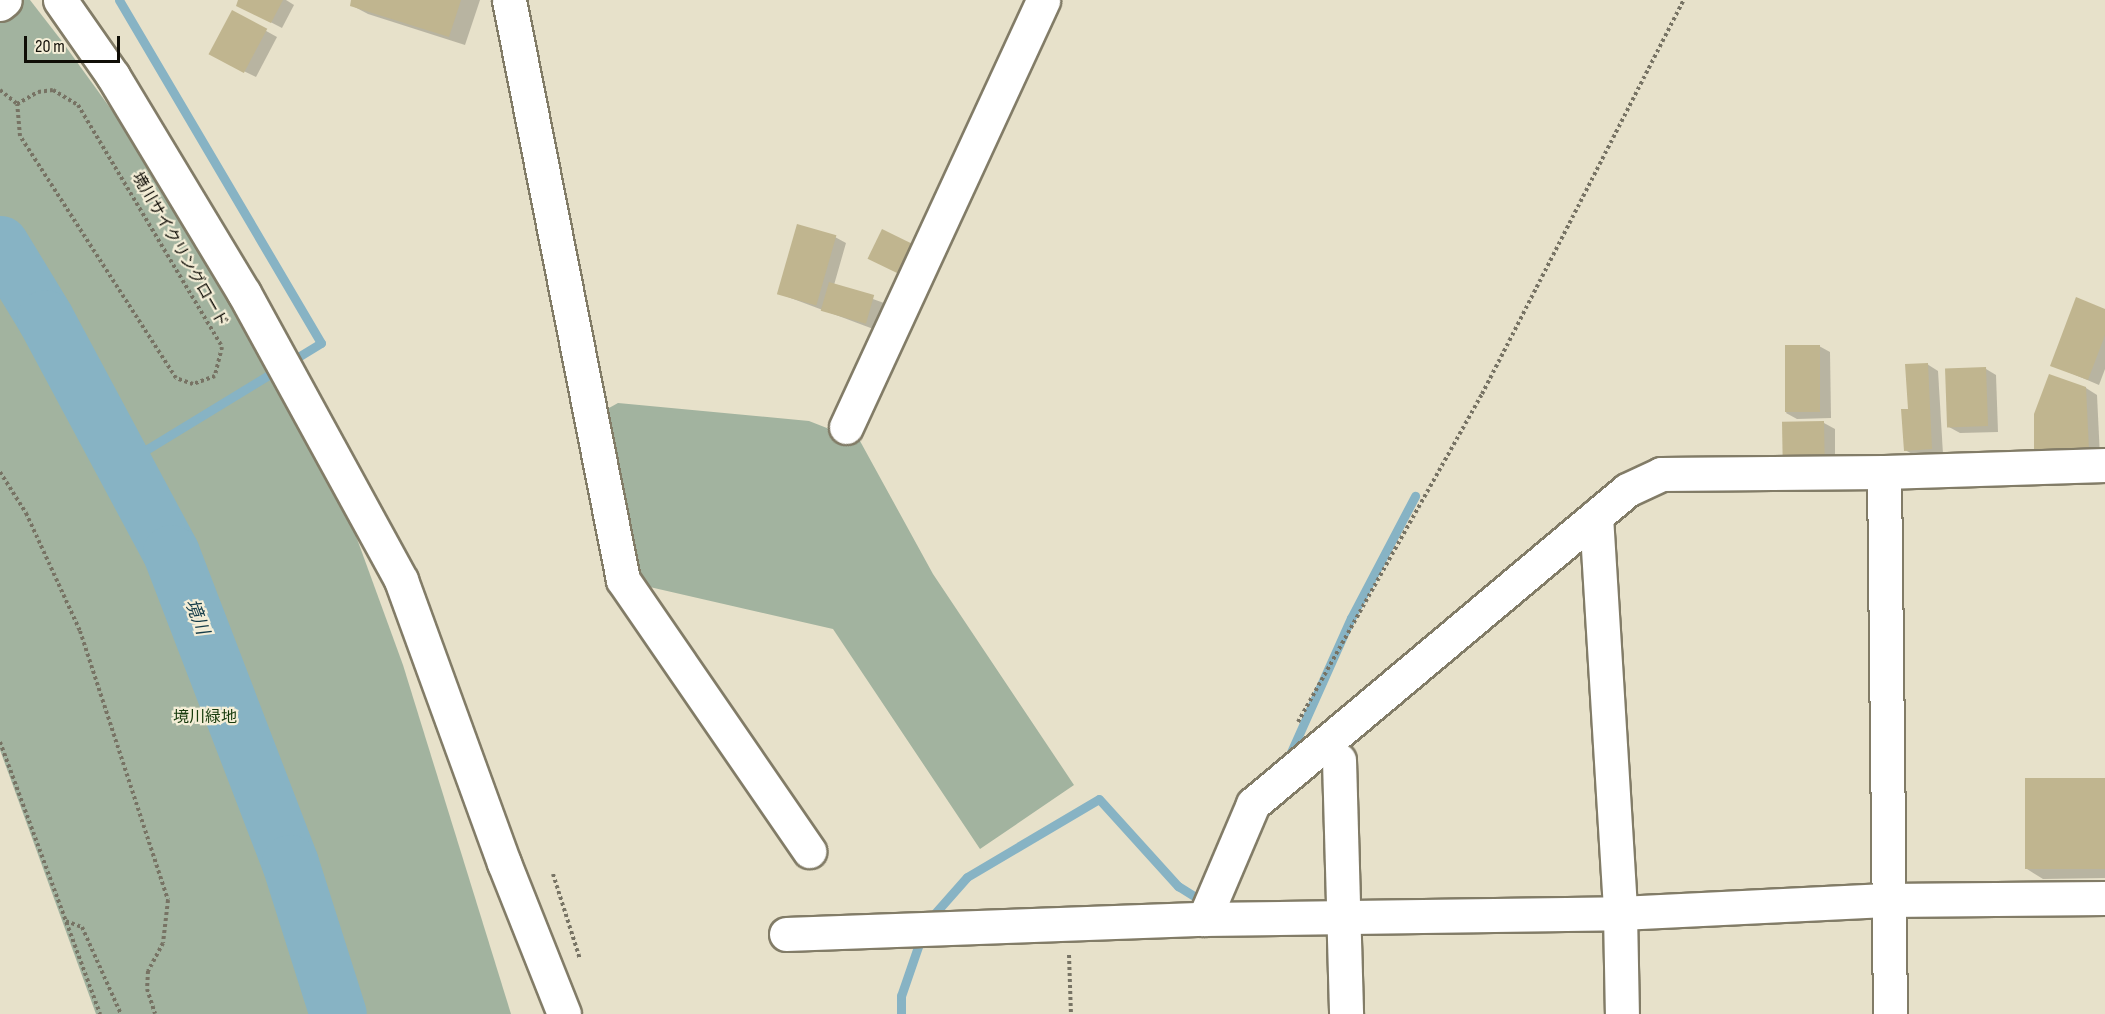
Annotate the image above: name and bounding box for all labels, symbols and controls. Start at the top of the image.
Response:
scale bar [27,24,123,62]
text: 20 m [35,36,65,57]
street label: 境川サイクリングロード [127,169,231,331]
water label: 境川 [179,596,213,638]
park label: 境川緑地 [173,708,237,728]

